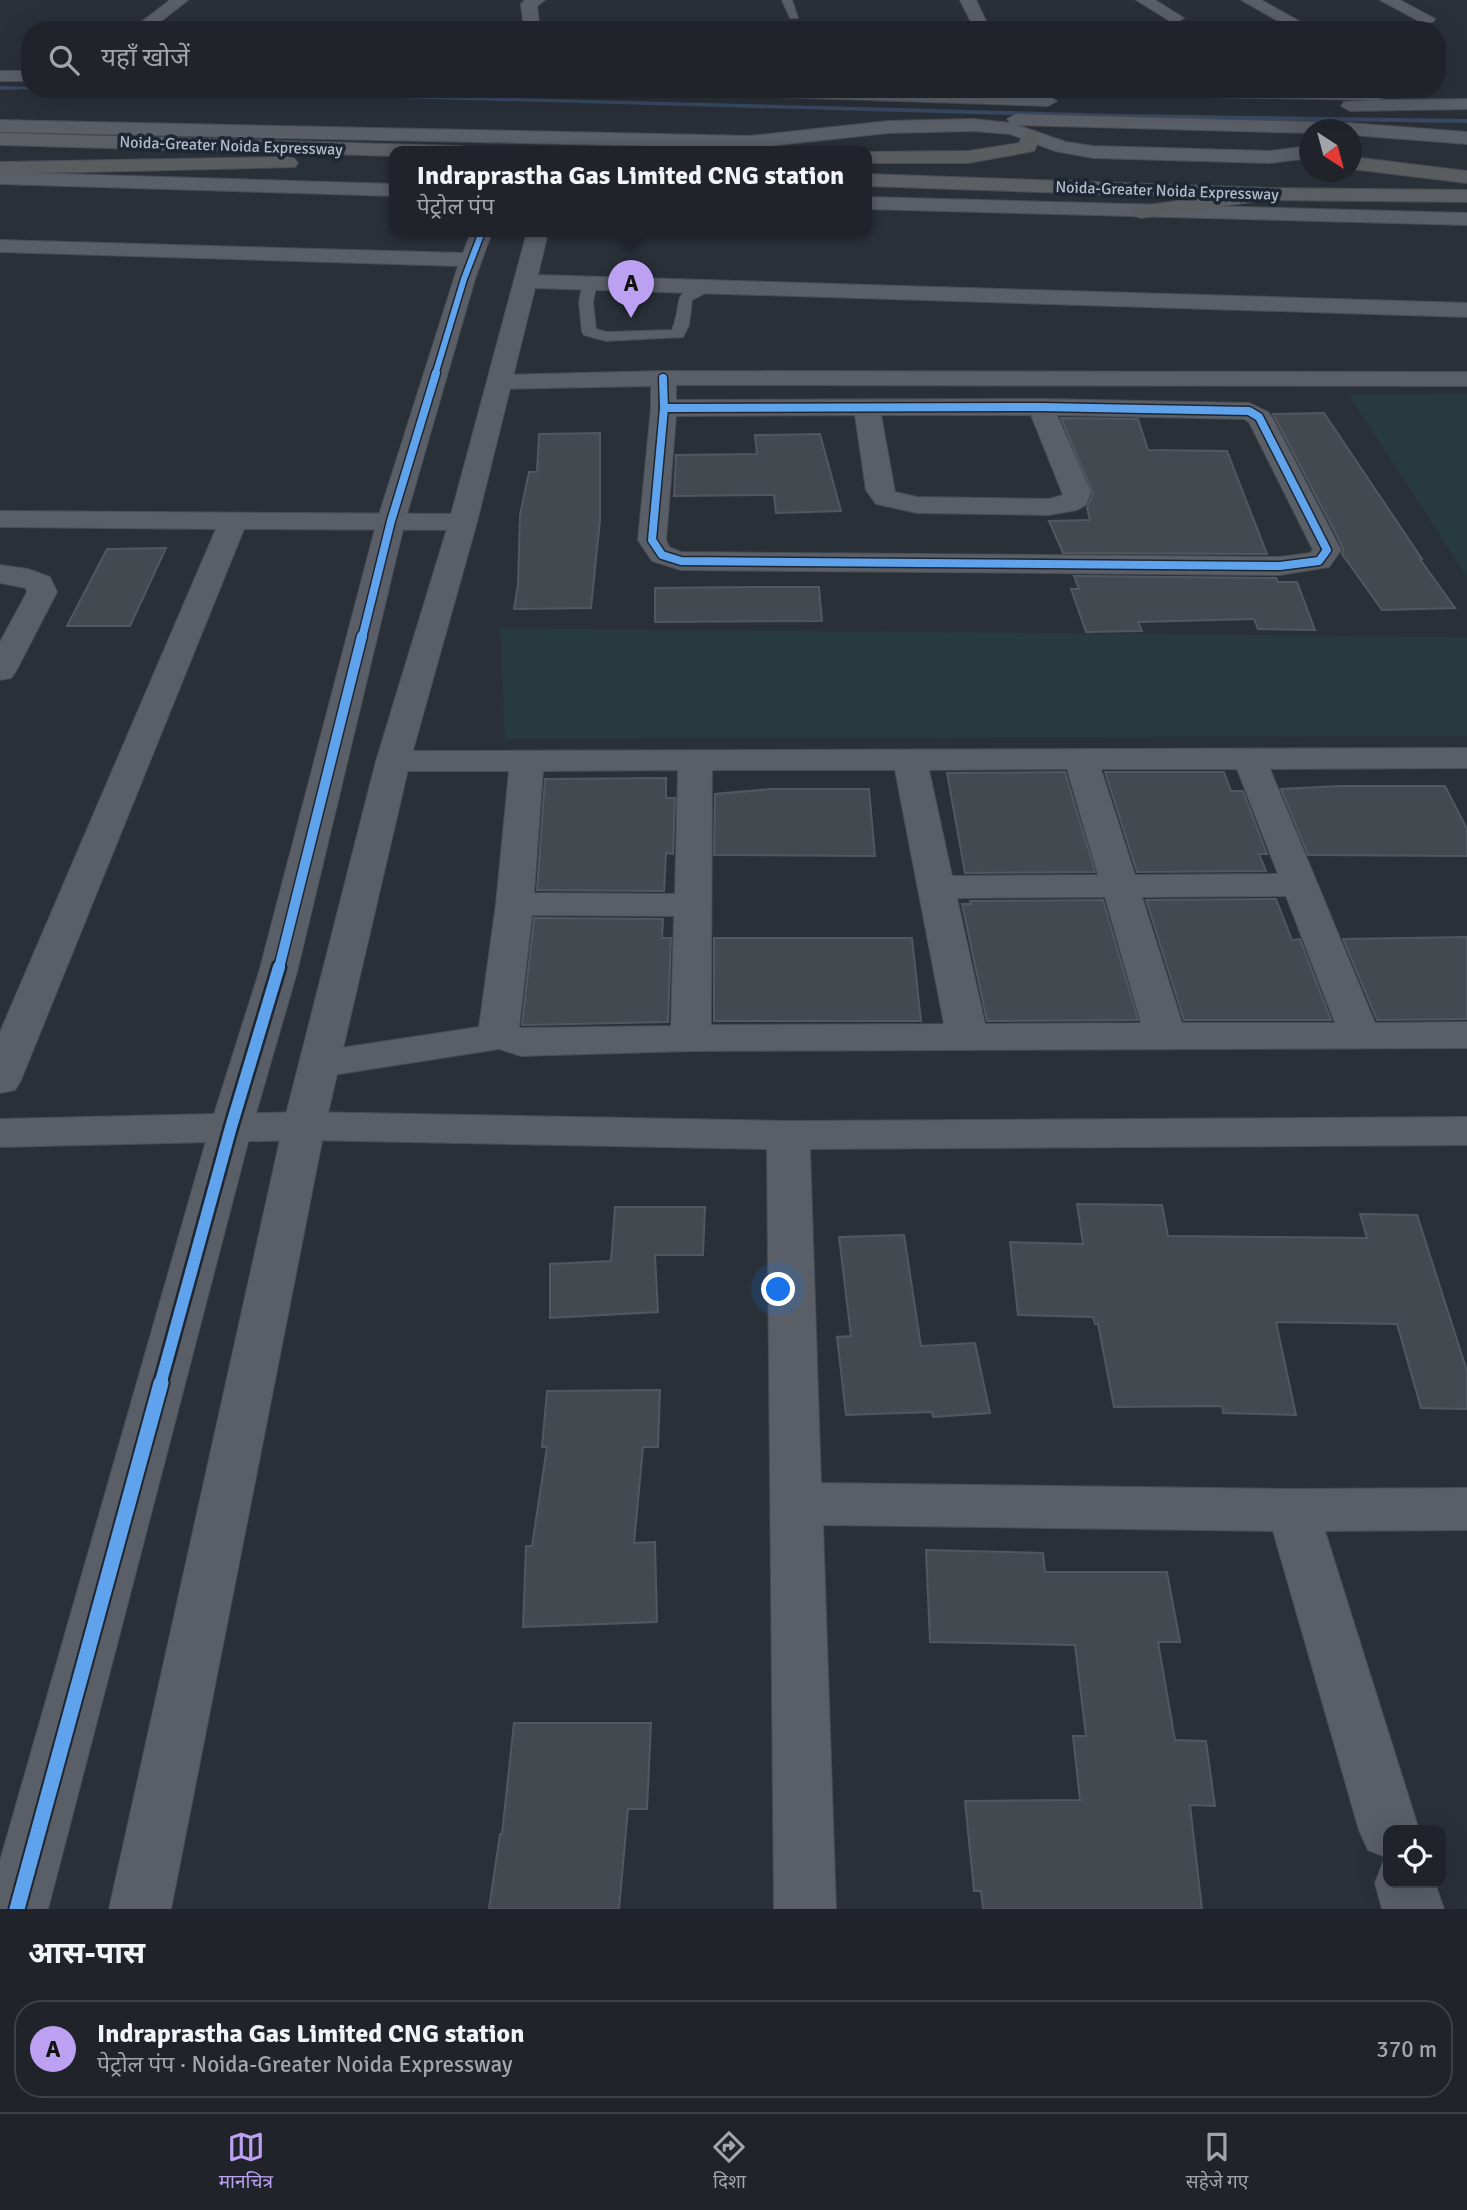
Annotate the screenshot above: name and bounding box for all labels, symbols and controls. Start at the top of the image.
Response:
search box [21,21,1446,98]
icon: search [45,41,83,79]
text: यहाँ खोजें [101,42,190,74]
north arrow [1299,119,1362,182]
street label: Noida-Greater Noida Expressway [119,132,343,160]
popup [389,146,872,237]
text: Indraprastha Gas Limited CNG station [417,160,844,192]
street label: Noida-Greater Noida Expressway [1055,177,1279,205]
text: पेट्रोल पंप [417,192,494,221]
pin: A [608,260,654,318]
your location [761,1272,795,1306]
map controls [1383,1825,1446,1888]
button: locate [1383,1825,1446,1888]
text: आस-पास [28,1935,145,1972]
text: Indraprastha Gas Limited CNG station [97,2018,524,2050]
text: A [46,2035,60,2064]
text: 370 m [1376,2035,1437,2064]
text: पेट्रोल पंप · Noida-Greater Noida Expressway [97,2050,513,2079]
tab: मानचित्र [219,2128,273,2196]
tab: दिशा [710,2128,748,2196]
tab: सहेजे गए [1186,2128,1248,2196]

